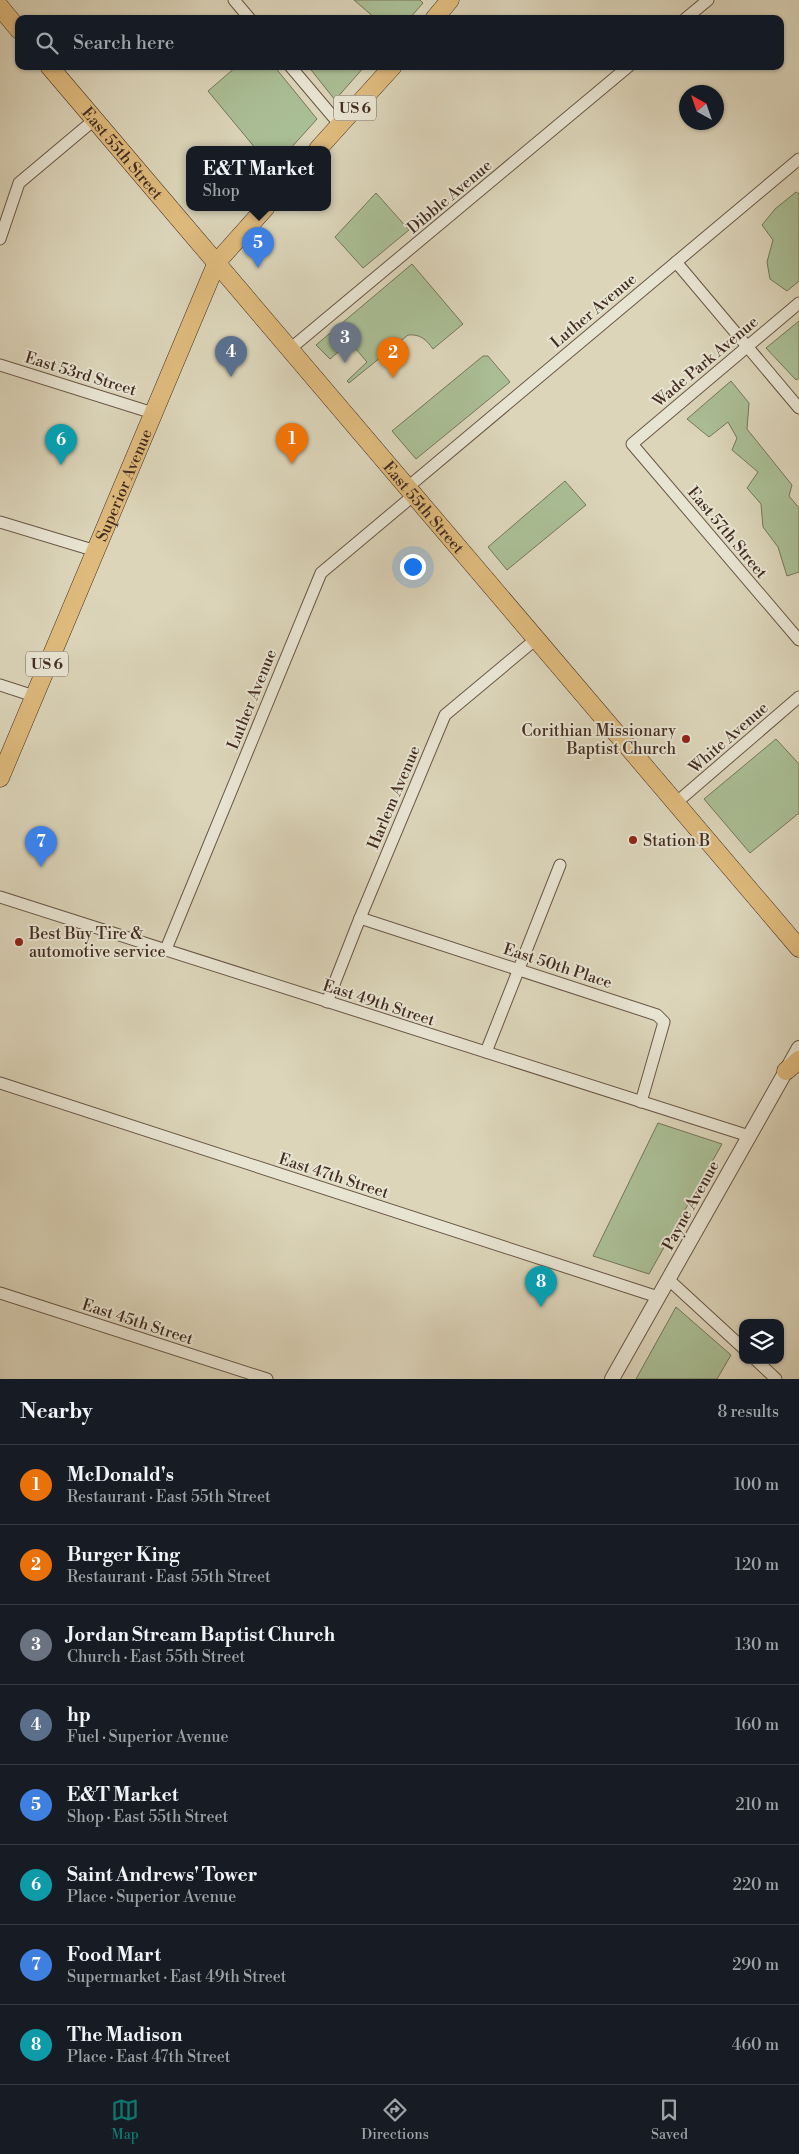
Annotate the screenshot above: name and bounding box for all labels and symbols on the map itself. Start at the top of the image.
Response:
north arrow [679,85,724,130]
road number: US 6 [334,96,376,120]
street label: East 55th Street [77,103,167,204]
street label: Dibble Avenue [403,155,496,238]
pin: 5 [242,227,274,268]
street label: Luther Avenue [547,269,641,353]
street label: Wade Park Avenue [648,312,762,412]
pin: 3 [329,322,361,363]
pin: 4 [215,336,247,377]
pin: 2 [377,337,409,378]
street label: East 53rd Street [23,348,139,401]
pin: 1 [276,423,308,464]
pin: 6 [45,424,77,465]
street label: Superior Avenue [92,426,157,545]
street label: East 55th Street [378,457,468,558]
street label: East 57th Street [683,483,772,583]
your location [400,554,426,580]
street label: Luther Avenue [223,646,281,752]
road number: US 6 [26,652,68,676]
street label: White Avenue [684,698,772,778]
place label: Corithian Missionary Baptist Church [521,721,676,759]
marker: Corithian Missionary Baptist Church [680,733,692,745]
street label: Harlem Avenue [363,743,425,852]
pin: 7 [25,826,57,867]
place label: Station B [643,831,710,851]
marker: Station B [627,834,639,846]
place label: Best Buy Tire & automotive service [28,924,166,962]
marker: Best Buy Tire & automotive service [13,936,25,948]
street label: East 50th Place [501,939,615,993]
street label: East 49th Street [320,975,438,1031]
street label: East 47th Street [276,1149,391,1203]
street label: Payne Avenue [658,1157,724,1254]
pin: 8 [525,1266,557,1307]
street label: East 45th Street [80,1295,196,1349]

